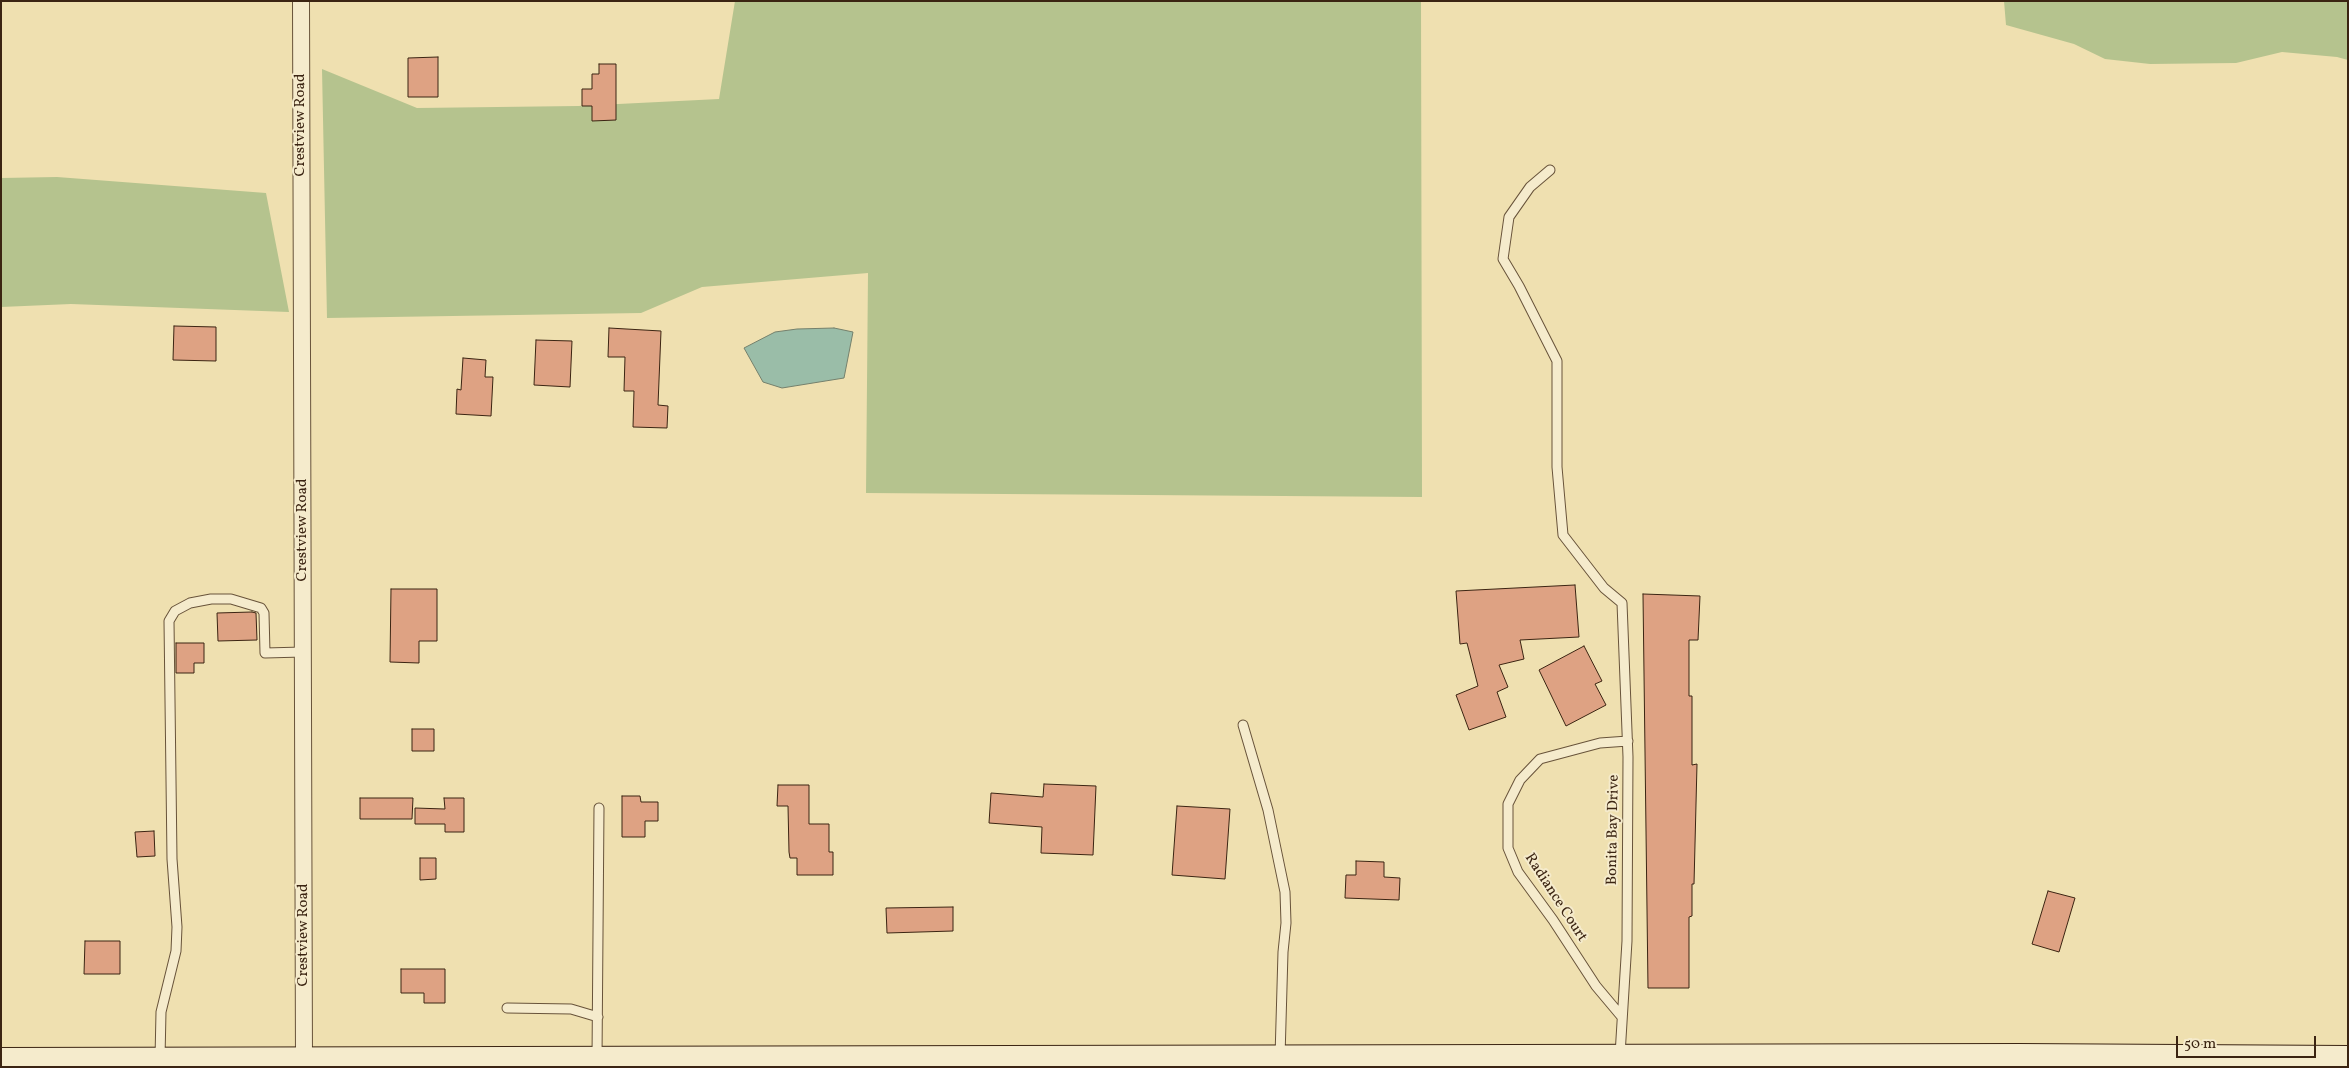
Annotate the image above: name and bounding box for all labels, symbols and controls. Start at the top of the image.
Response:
street label: Crestview Road [292,74,310,176]
street label: Crestview Road [294,479,312,581]
street label: Bonita Bay Drive [1604,775,1624,885]
street label: Radiance Court [1520,850,1590,946]
street label: Crestview Road [295,884,313,986]
scale bar [2179,1026,2319,1058]
text: 50 m [2184,1034,2216,1055]

